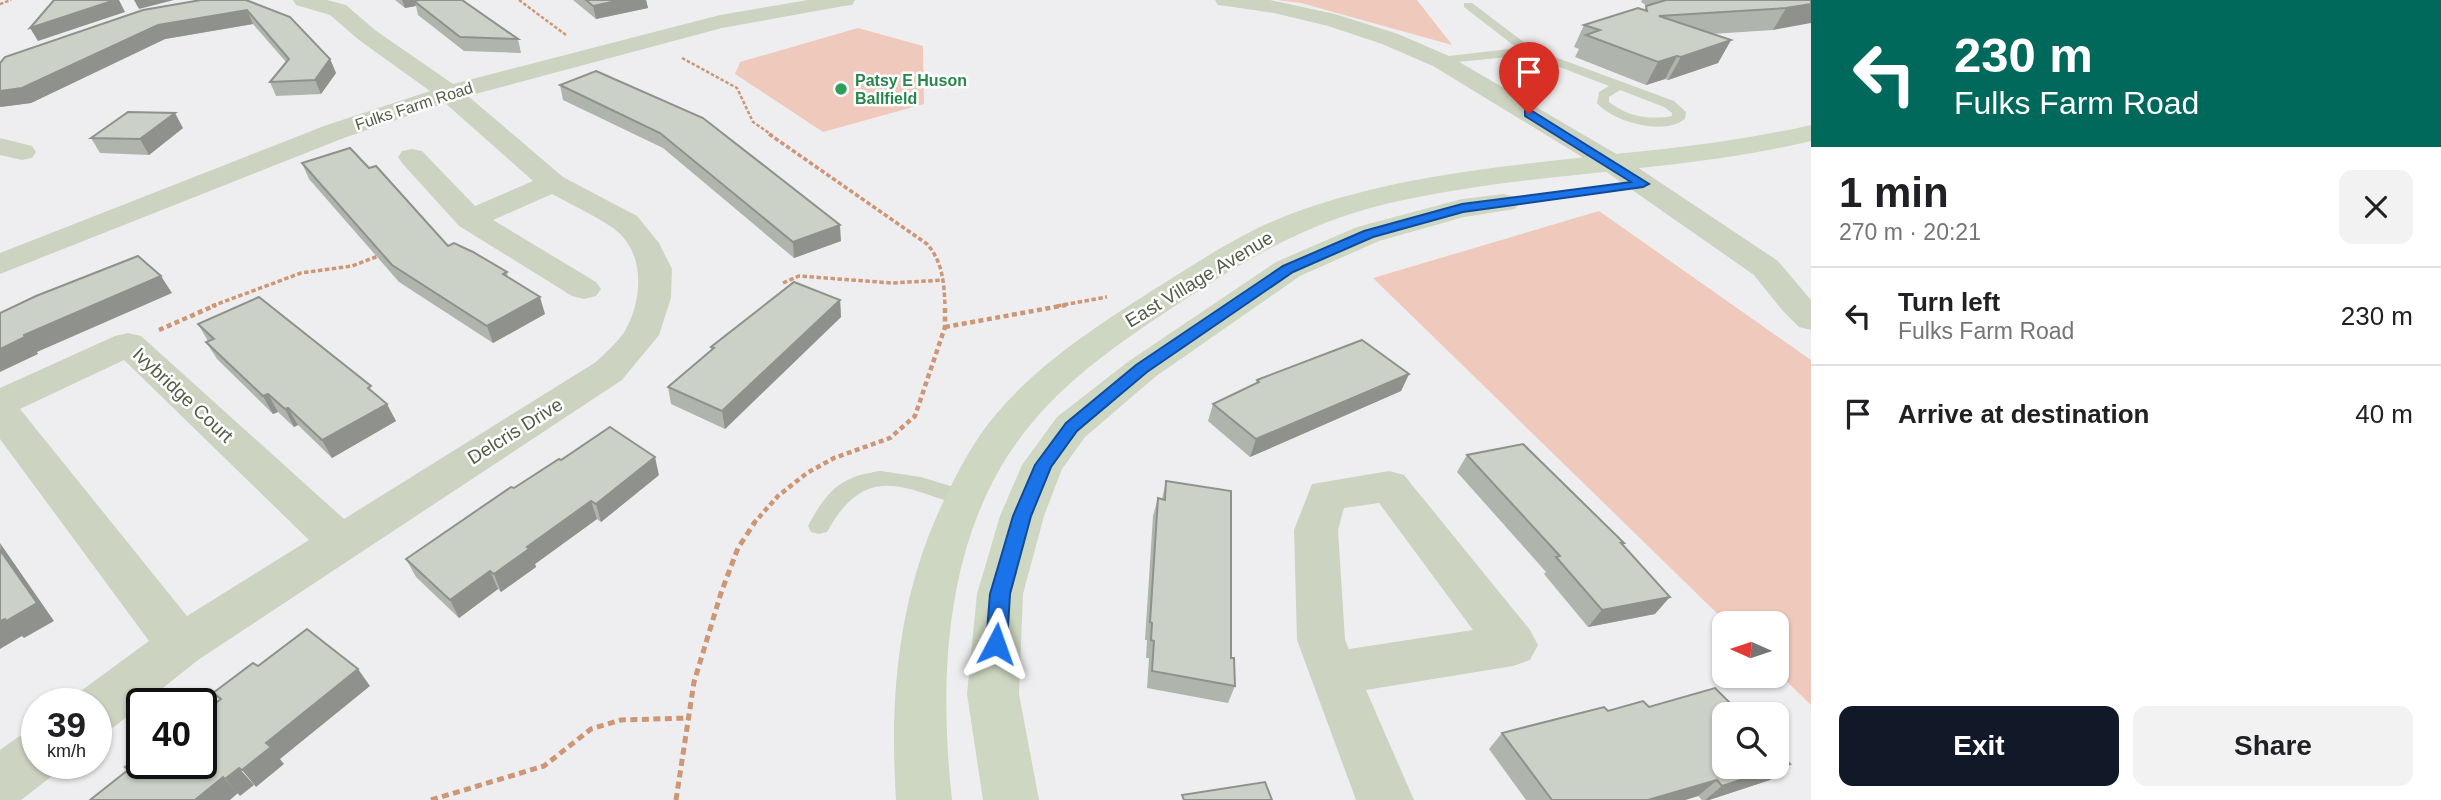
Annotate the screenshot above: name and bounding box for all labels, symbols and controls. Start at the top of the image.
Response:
icon: left [1839,28,1930,119]
text: 230 m [1954,28,2093,82]
pin [1499,42,1559,114]
icon: arrive [1510,53,1548,91]
place label: Patsy E Huson Ballfield [855,72,967,107]
street label: Fulks Farm Road [353,79,475,133]
marker: Patsy E Huson Ballfield [833,81,849,97]
text: Fulks Farm Road [1954,85,2199,121]
text: 1 min [1839,169,1949,216]
button: close [2339,170,2413,244]
text: 270 m · 20:21 [1839,219,1981,245]
street label: East Village Avenue [1121,227,1277,331]
text: Turn left [1898,287,2000,317]
icon: left [1839,297,1877,335]
text: 230 m [2341,301,2413,331]
text: Fulks Farm Road [1898,318,2074,344]
street label: Ivybridge Court [129,343,238,447]
street label: Delcris Drive [464,394,566,468]
icon: arrive [1839,395,1877,433]
text: Arrive at destination [1898,399,2149,429]
text: 40 m [2355,399,2413,429]
position arrow [959,607,1033,681]
north arrow [1712,611,1788,688]
map controls [1712,611,1789,779]
speed limit sign: 40 [126,688,217,779]
button: search [1712,702,1789,779]
text: 39 [47,705,86,744]
button: Exit [1839,706,2119,786]
button: Share [2133,706,2413,786]
text: km/h [47,741,86,761]

